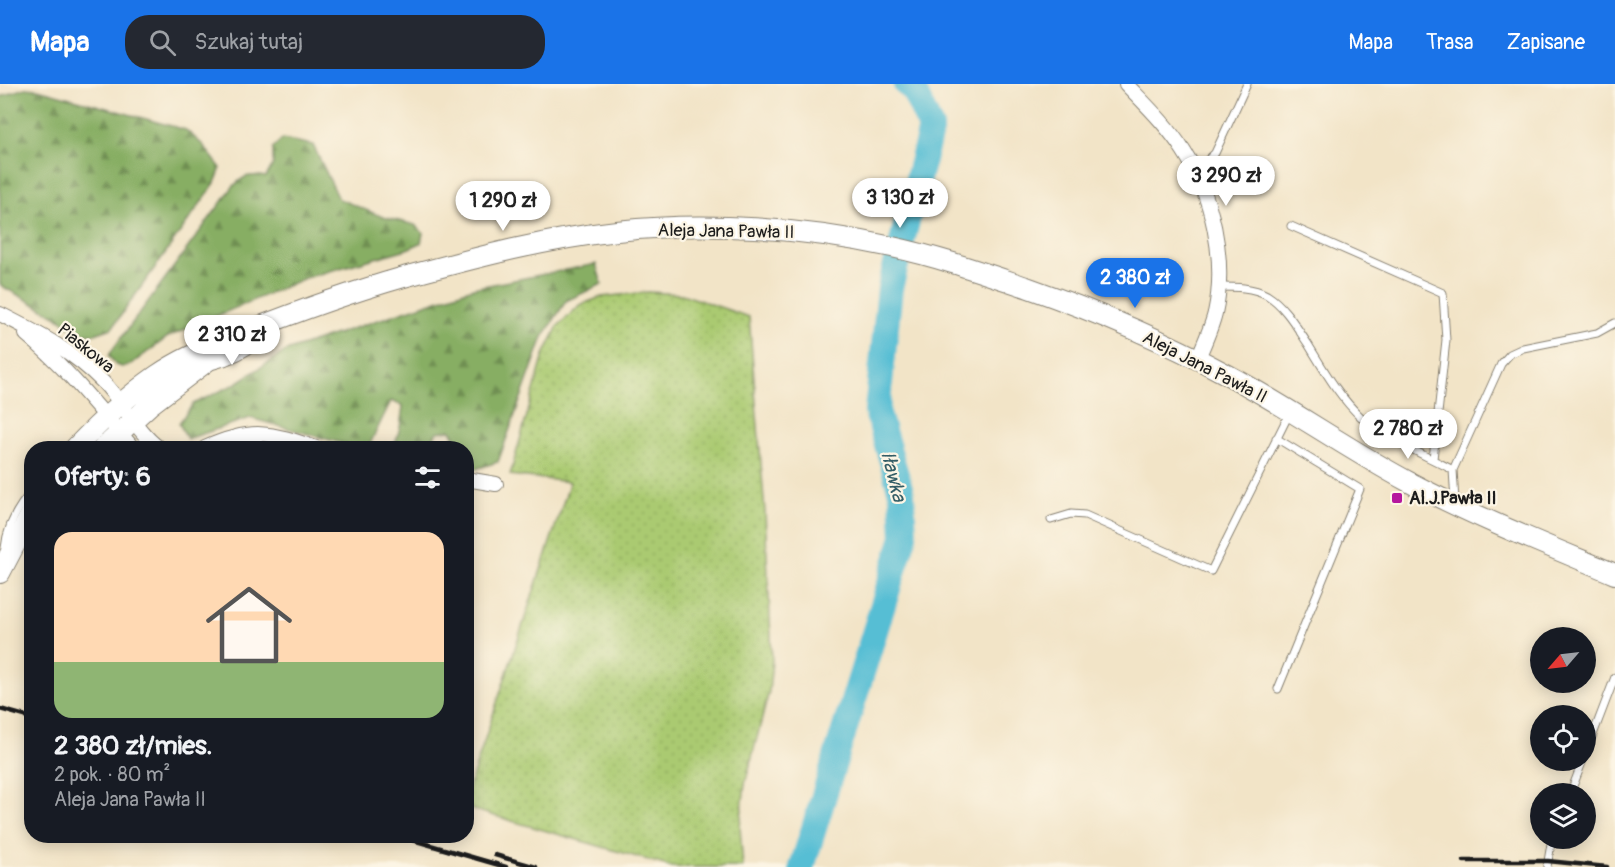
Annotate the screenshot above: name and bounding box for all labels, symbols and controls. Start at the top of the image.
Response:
search box [125,15,545,69]
text: Mapa [30,25,89,60]
icon: search [146,26,179,59]
text: Szukaj tutaj [194,28,303,56]
text: Mapa [1348,29,1393,56]
text: Trasa [1426,29,1474,56]
text: Zapisane [1507,29,1585,56]
pin: 3 290 zł [1164,156,1288,207]
text: 3 290 zł [1191,163,1261,188]
pin: 3 130 zł [838,178,962,229]
pin: 1 290 zł [441,181,565,232]
text: 3 130 zł [866,185,934,210]
text: 1 290 zł [470,188,537,213]
street label: Aleja Jana Pawła II [657,219,795,244]
pin: 2 380 zł [1073,258,1197,309]
text: 2 380 zł [1100,265,1170,290]
pin: 2 310 zł [170,315,294,366]
street label: Piaskowa [52,318,119,378]
text: 2 310 zł [198,322,266,347]
street label: Aleja Jana Pawła II [1139,326,1271,409]
pin: 2 780 zł [1346,409,1470,460]
text: 2 780 zł [1373,416,1443,441]
water label: Iławka [875,448,912,506]
text: Oferty: 6 [54,461,151,493]
icon: filters [411,461,444,494]
place label: Al.J.Pawła II [1409,487,1497,510]
marker: Al.J.Pawła II [1390,491,1404,505]
icon: home [195,571,303,679]
north arrow [1530,627,1596,693]
map controls [1530,627,1596,849]
button: locate [1530,705,1596,771]
text: 2 380 zł/mies. [54,730,212,762]
text: 2 pok. · 80 m² [54,762,170,787]
button: layers [1530,783,1596,849]
text: Aleja Jana Pawła II [54,787,206,812]

